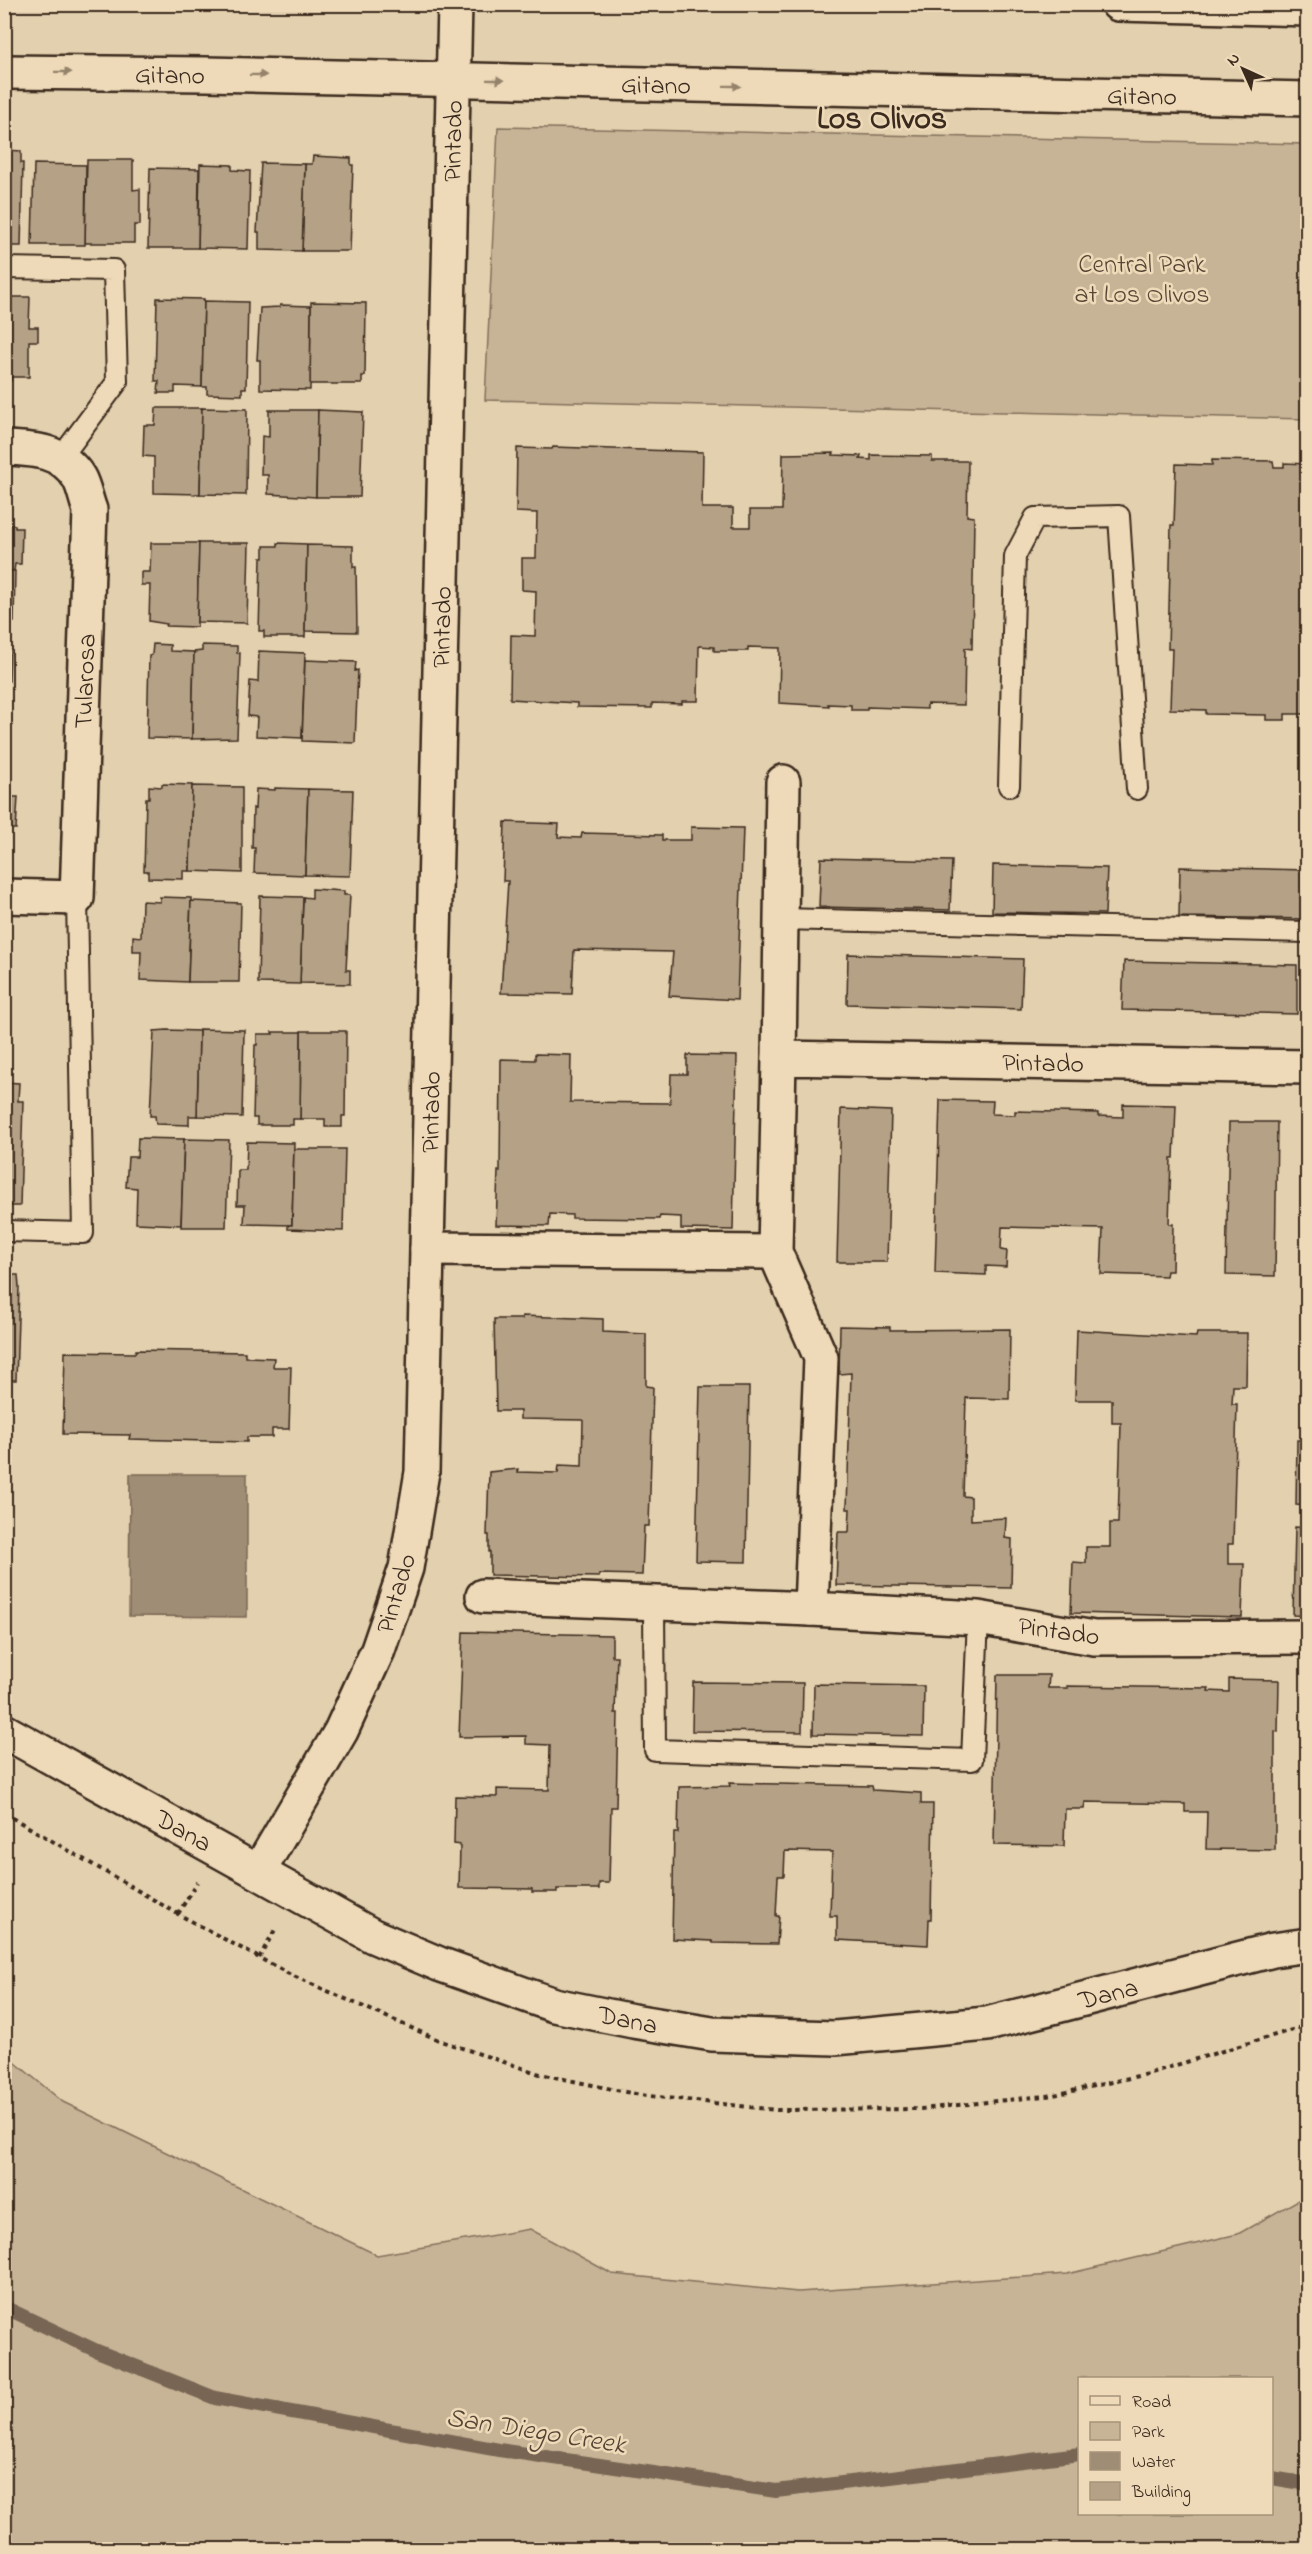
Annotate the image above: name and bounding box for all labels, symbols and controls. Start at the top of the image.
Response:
north arrow [1213,39,1273,99]
text: N [1221,47,1246,72]
street label: Gitano [135,57,205,97]
street label: Gitano [621,67,691,107]
one-way arrow [53,68,72,77]
one-way arrow [248,70,267,80]
one-way arrow [485,75,504,85]
street label: Gitano [1107,78,1177,118]
one-way arrow [722,81,741,91]
district label: Los Olivos [817,97,947,144]
street label: Pintado [435,100,475,182]
park label: Central Park at Los Olivos [1074,247,1210,315]
street label: Pintado [424,586,464,668]
street label: Tularosa [66,633,108,729]
street label: Pintado [1002,1045,1084,1085]
street label: Pintado [413,1071,453,1153]
street label: Pintado [368,1549,428,1639]
street label: Pintado [1015,1608,1102,1657]
street label: Dana [146,1801,218,1864]
street label: Dana [1074,1970,1142,2022]
street label: Dana [593,1997,660,2046]
legend [1078,2377,1273,2515]
text: Road [1132,2390,1171,2416]
water label: San Diego Creek [443,2399,629,2467]
text: Park [1132,2420,1165,2446]
text: Water [1132,2450,1176,2476]
text: Building [1131,2480,1191,2507]

